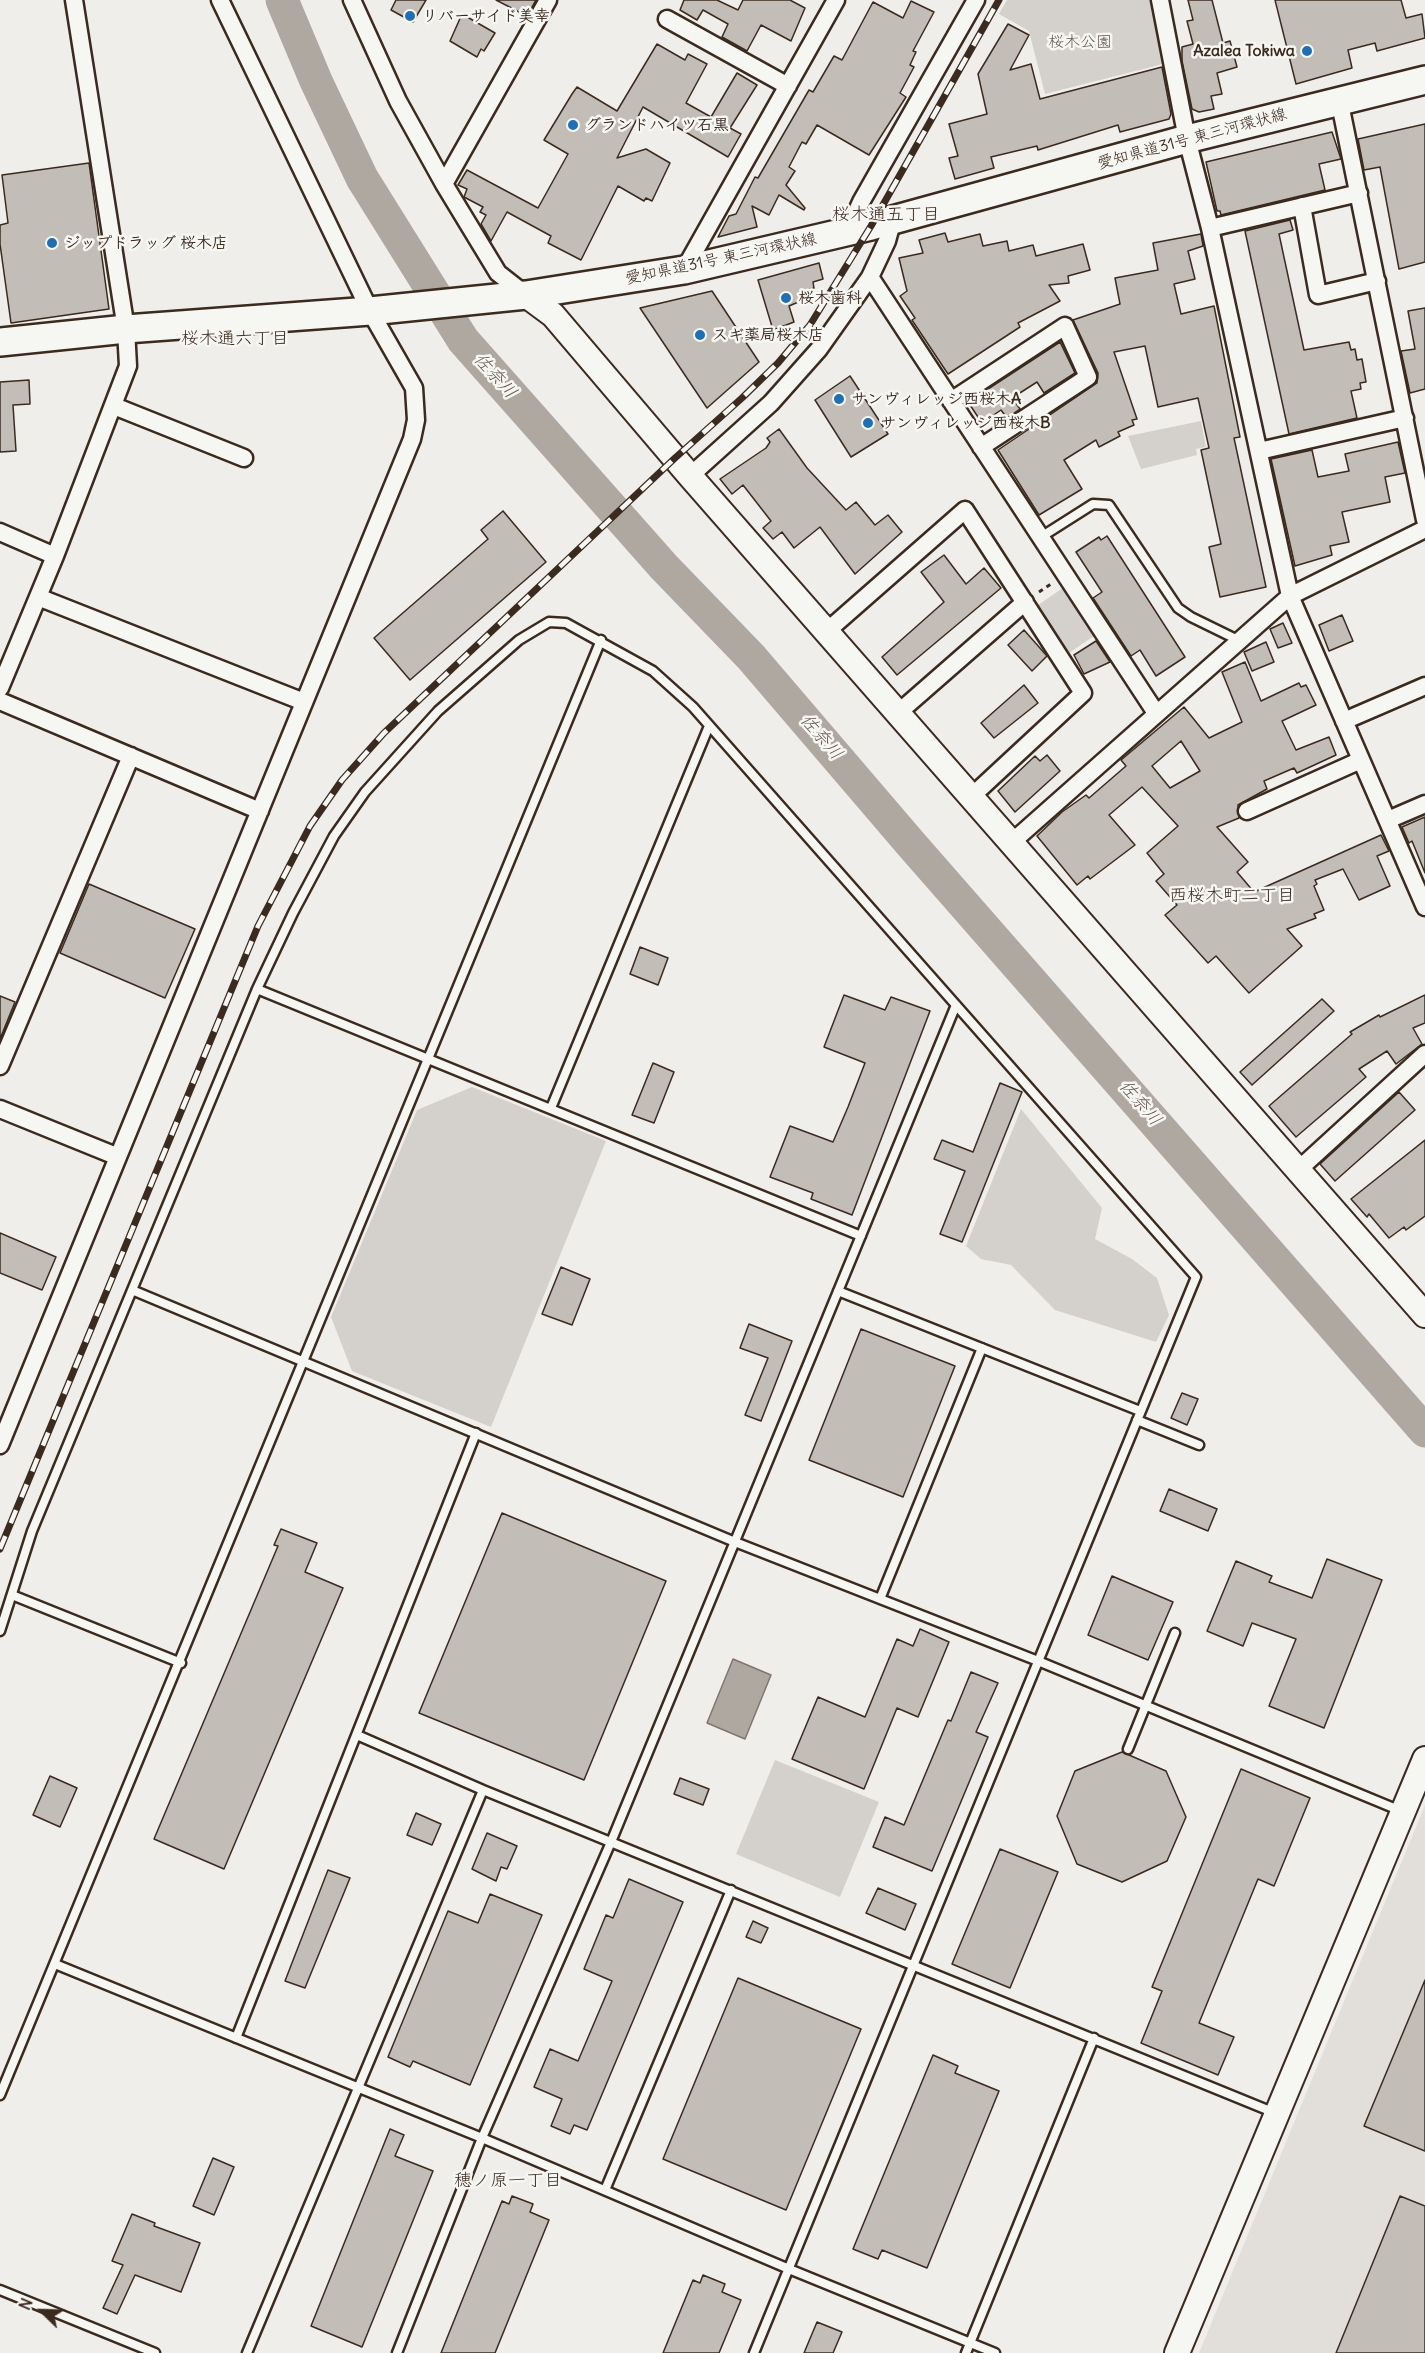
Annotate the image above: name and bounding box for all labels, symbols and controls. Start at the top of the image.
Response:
place label: リバーサイド美幸 [422,6,550,26]
marker: リバーサイド美幸 [403,9,417,23]
park label: 桜木公園 [1048,32,1112,52]
place label: Azalea Tokiwa [1193,41,1295,61]
marker: Azalea Tokiwa [1300,44,1314,58]
street label: 愛知県道31号 東三河環状線 [1095,104,1289,174]
place label: グランドハイツ石黒 [585,115,729,135]
marker: グランドハイツ石黒 [566,118,580,132]
district label: 桜木通五丁目 [832,204,940,226]
street label: 愛知県道31号 東三河環状線 [624,229,818,289]
place label: ジップドラッグ 桜木店 [64,233,228,253]
marker: ジップドラッグ 桜木店 [45,236,59,250]
place label: 桜木歯科 [798,288,862,308]
marker: 桜木歯科 [779,291,793,305]
place label: スギ薬局桜木店 [712,325,824,345]
district label: 桜木通六丁目 [181,328,289,350]
marker: スギ薬局桜木店 [693,328,707,342]
water label: 佐奈川 [469,349,521,403]
place label: サンヴィレッジ西桜木A [851,389,1021,409]
marker: サンヴィレッジ西桜木A [832,392,846,406]
place label: サンヴィレッジ西桜木B [880,413,1050,433]
marker: サンヴィレッジ西桜木B [861,416,875,430]
water label: 佐奈川 [795,710,847,764]
district label: 西桜木町二丁目 [1169,885,1295,907]
water label: 佐奈川 [1114,1076,1166,1130]
district label: 穂ノ原一丁目 [454,2170,562,2192]
north arrow [12,2281,72,2341]
text: N [14,2295,37,2313]

